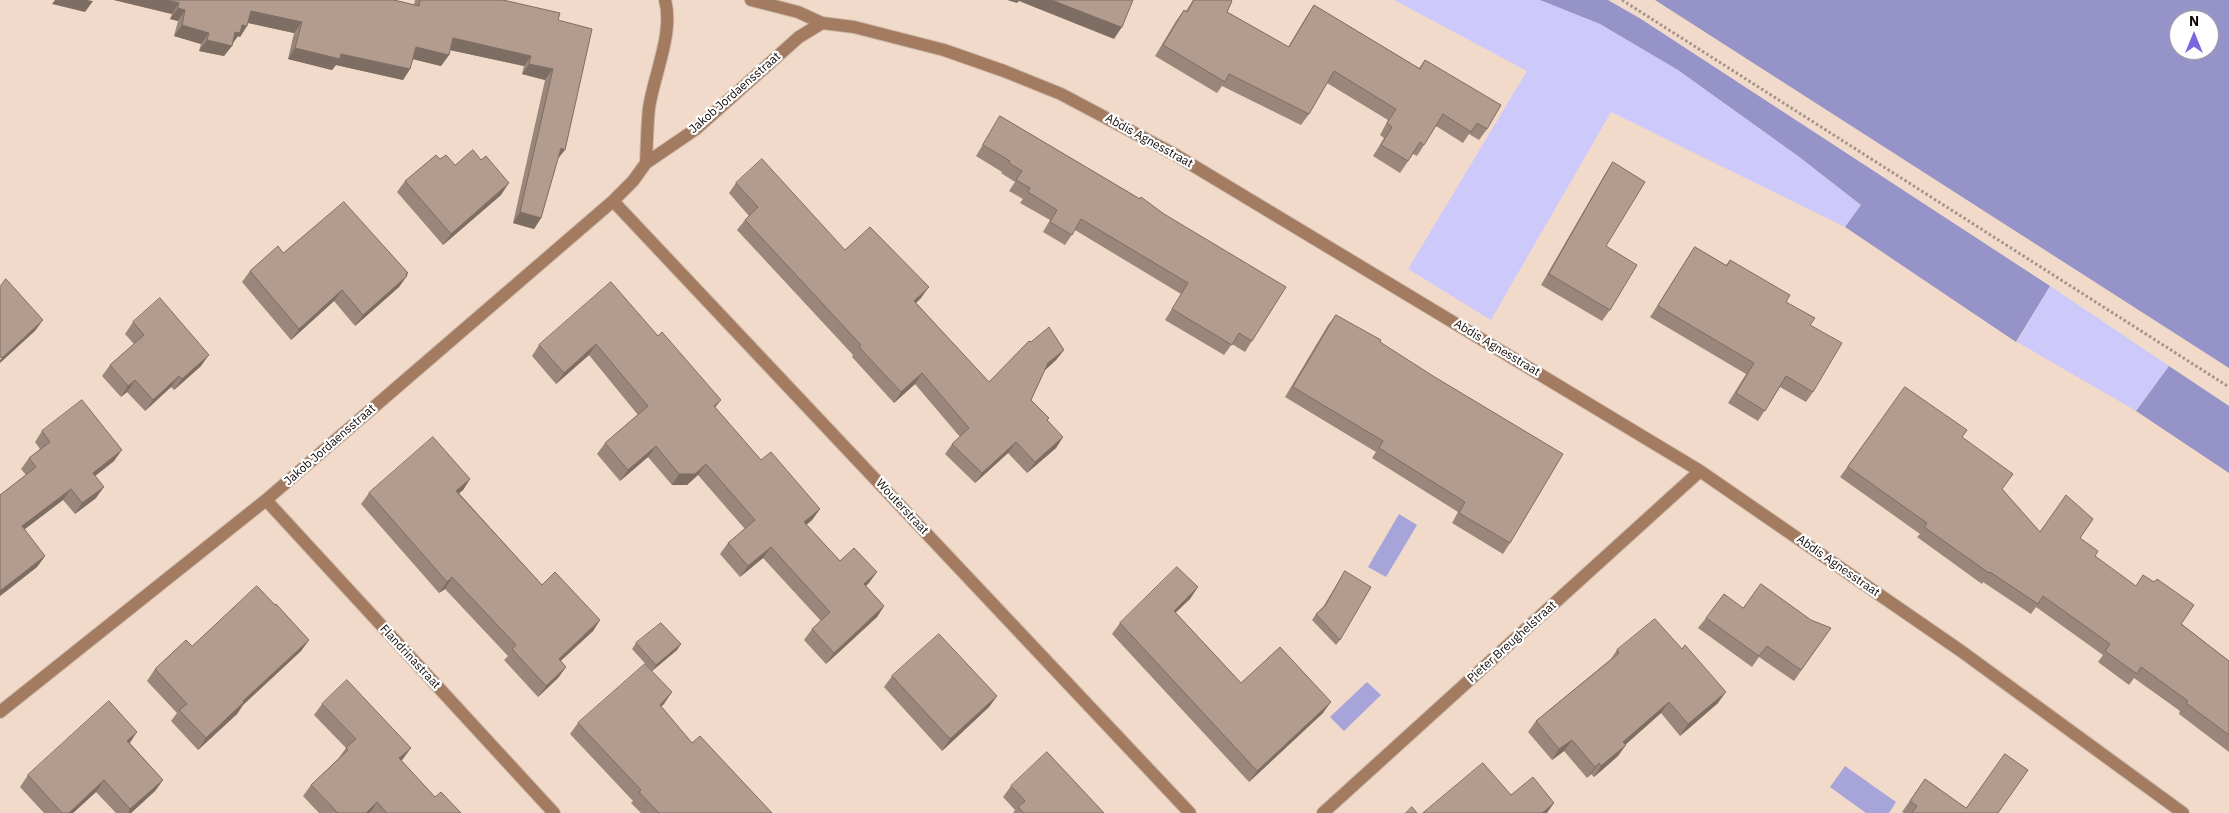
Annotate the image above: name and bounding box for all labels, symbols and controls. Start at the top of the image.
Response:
north arrow [2169,10,2219,60]
text: N [2189,12,2199,30]
street label: Jakob Jordaensstraat [686,49,784,137]
street label: Abdis Agnesstraat [1103,111,1195,171]
street label: Abdis Agnesstraat [1451,317,1543,379]
street label: Jakob Jordaensstraat [281,401,379,489]
street label: Wouterstraat [873,476,931,538]
street label: Abdis Agnesstraat [1794,532,1882,600]
street label: Pieter Breughelstraat [1465,598,1559,686]
street label: Flandrinastraat [377,622,443,692]

